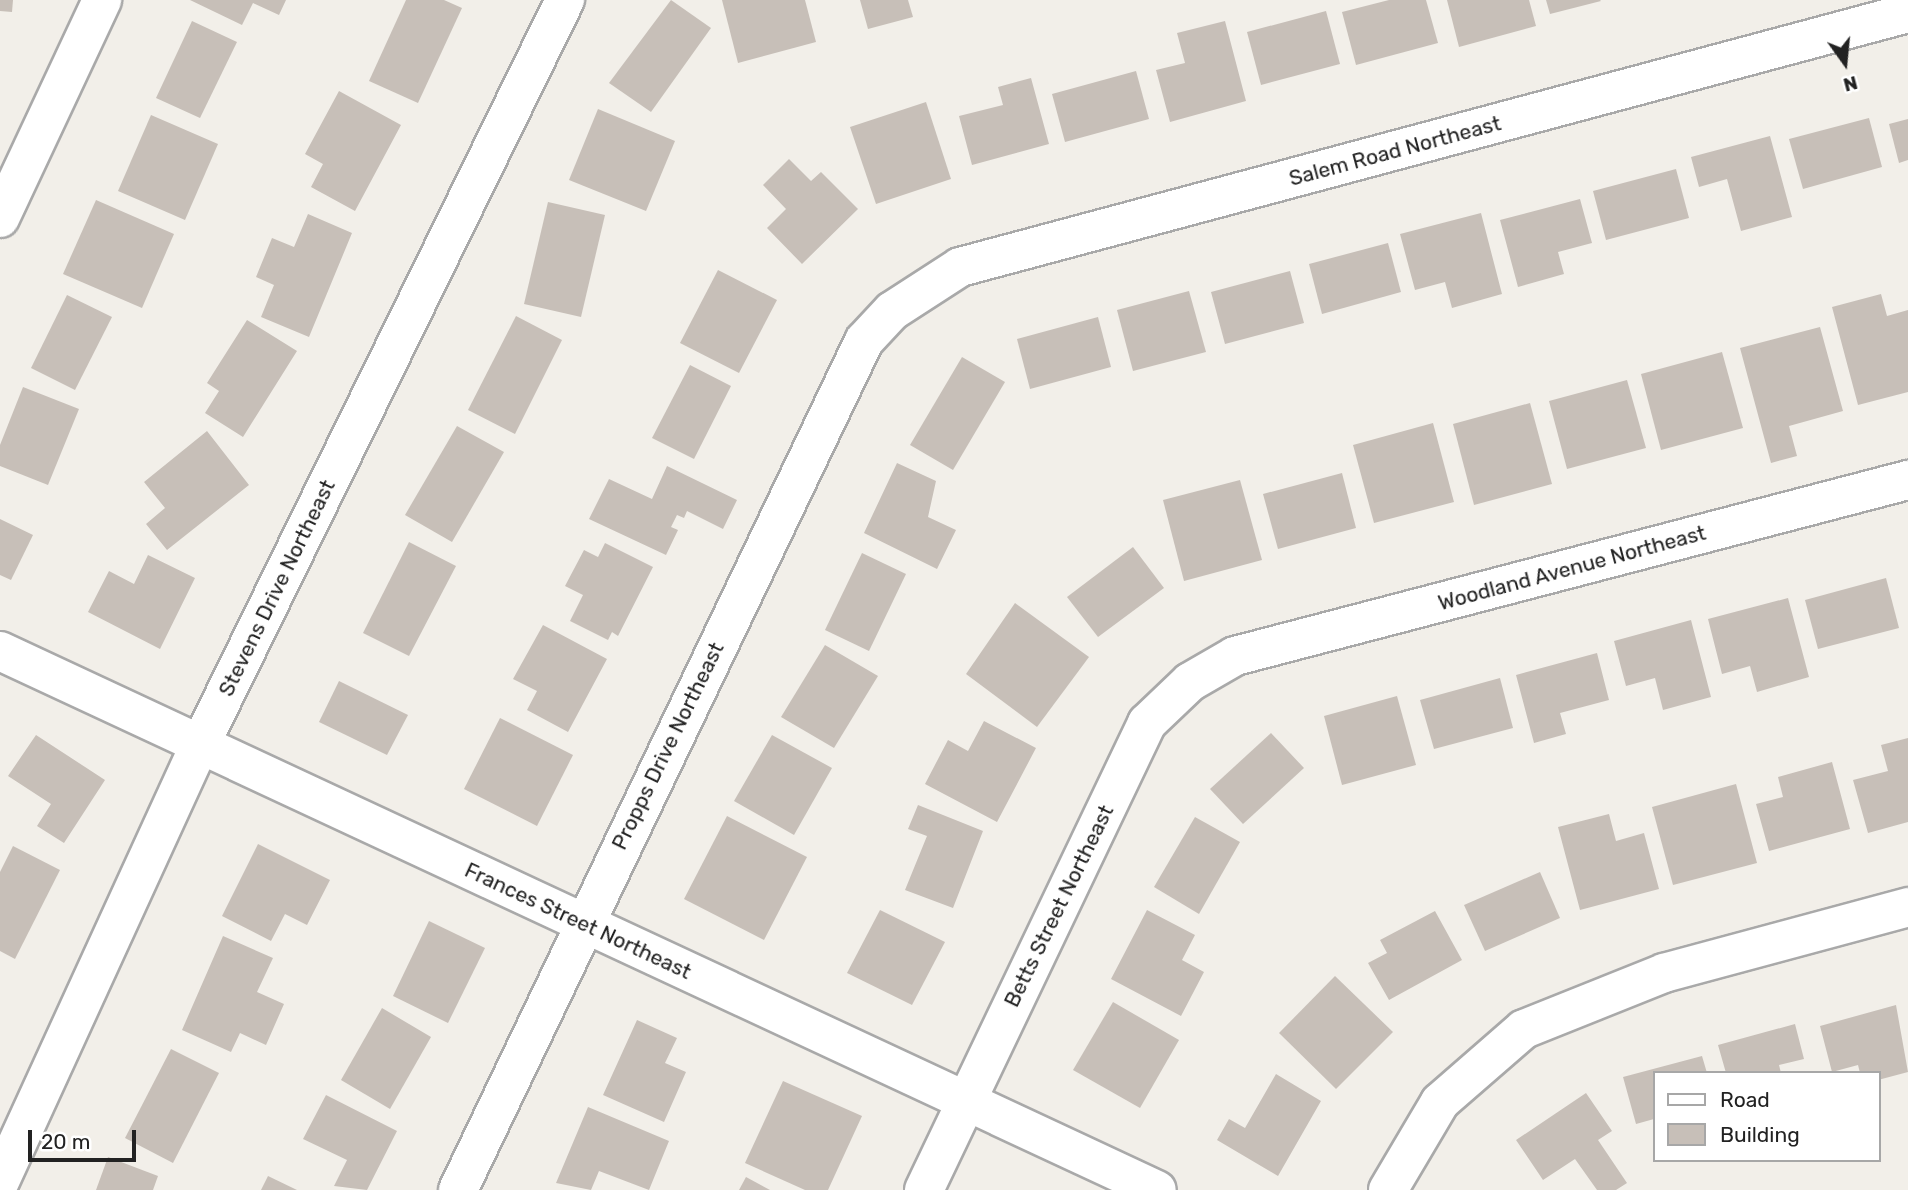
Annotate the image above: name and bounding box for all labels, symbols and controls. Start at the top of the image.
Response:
north arrow [1810,28,1880,98]
text: N [1841,71,1860,97]
street label: Salem Road Northeast [1286,111,1504,191]
street label: Stevens Drive Northeast [214,476,340,700]
street label: Woodland Avenue Northeast [1435,520,1709,616]
street label: Propps Drive Northeast [607,638,729,854]
street label: Betts Street Northeast [999,801,1119,1011]
street label: Frances Street Northeast [461,857,695,985]
legend [1652,1071,1880,1162]
text: Road [1720,1087,1770,1112]
scale bar [32,1116,140,1160]
text: Building [1720,1122,1800,1147]
text: 20 m [41,1129,90,1154]

